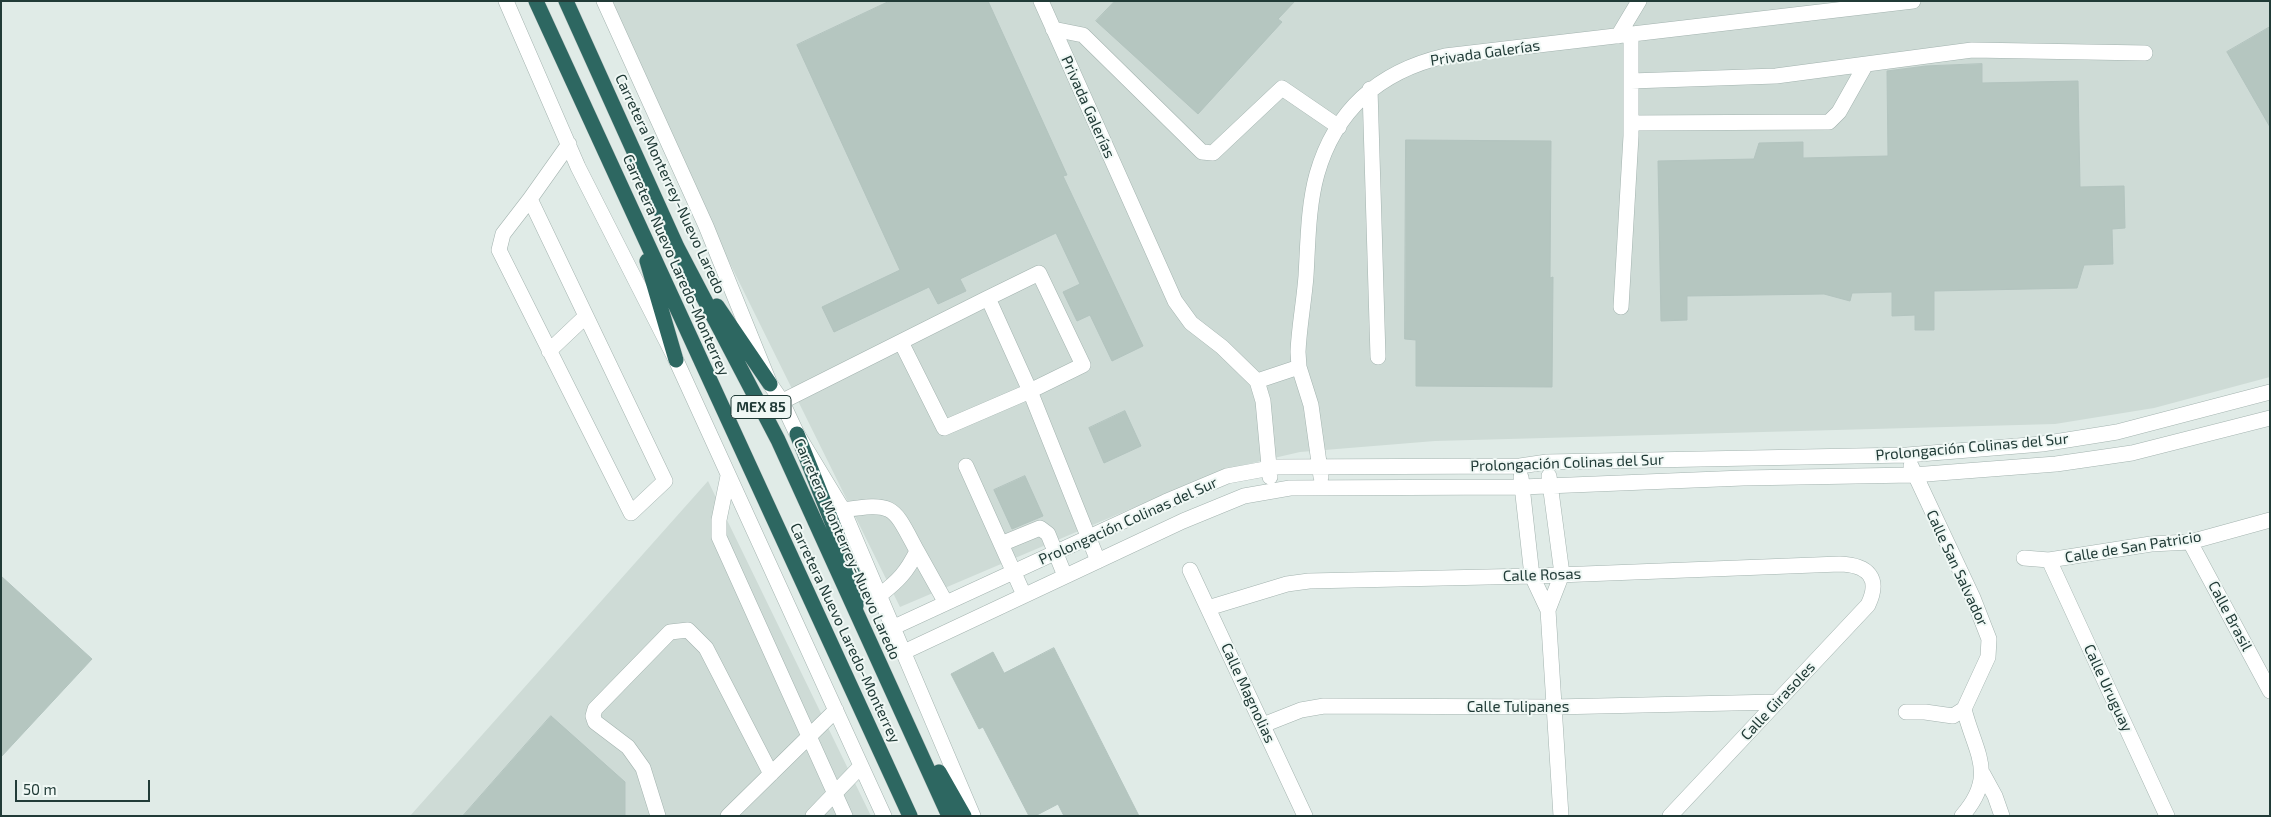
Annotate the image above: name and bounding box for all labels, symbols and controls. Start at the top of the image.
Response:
street label: Privada Galerías [1429,36,1541,70]
street label: Privada Galerías [1057,53,1119,161]
street label: Carretera Monterrey-Nuevo Laredo [611,71,729,297]
street label: Carretera Nuevo Laredo-Monterrey [619,151,733,379]
road number: MEX 85 [731,396,791,418]
street label: Prolongación Colinas del Sur [1875,430,2069,464]
street label: Carretera Monterrey-Nuevo Laredo [790,435,904,663]
street label: Prolongación Colinas del Sur [1470,451,1664,475]
street label: Prolongación Colinas del Sur [1036,473,1220,569]
street label: Calle San Salvador [1922,507,1992,629]
street label: Carretera Nuevo Laredo-Monterrey [786,520,904,746]
street label: Calle de San Patricio [2064,527,2202,567]
street label: Calle Rosas [1503,565,1581,585]
street label: Calle Brasil [2204,578,2256,654]
street label: Calle Magnolias [1217,640,1279,746]
street label: Calle Uruguay [2080,641,2136,735]
street label: Calle Girasoles [1737,658,1819,744]
street label: Calle Tulipanes [1467,698,1569,716]
scale bar [18,770,152,802]
text: 50 m [23,780,57,798]

